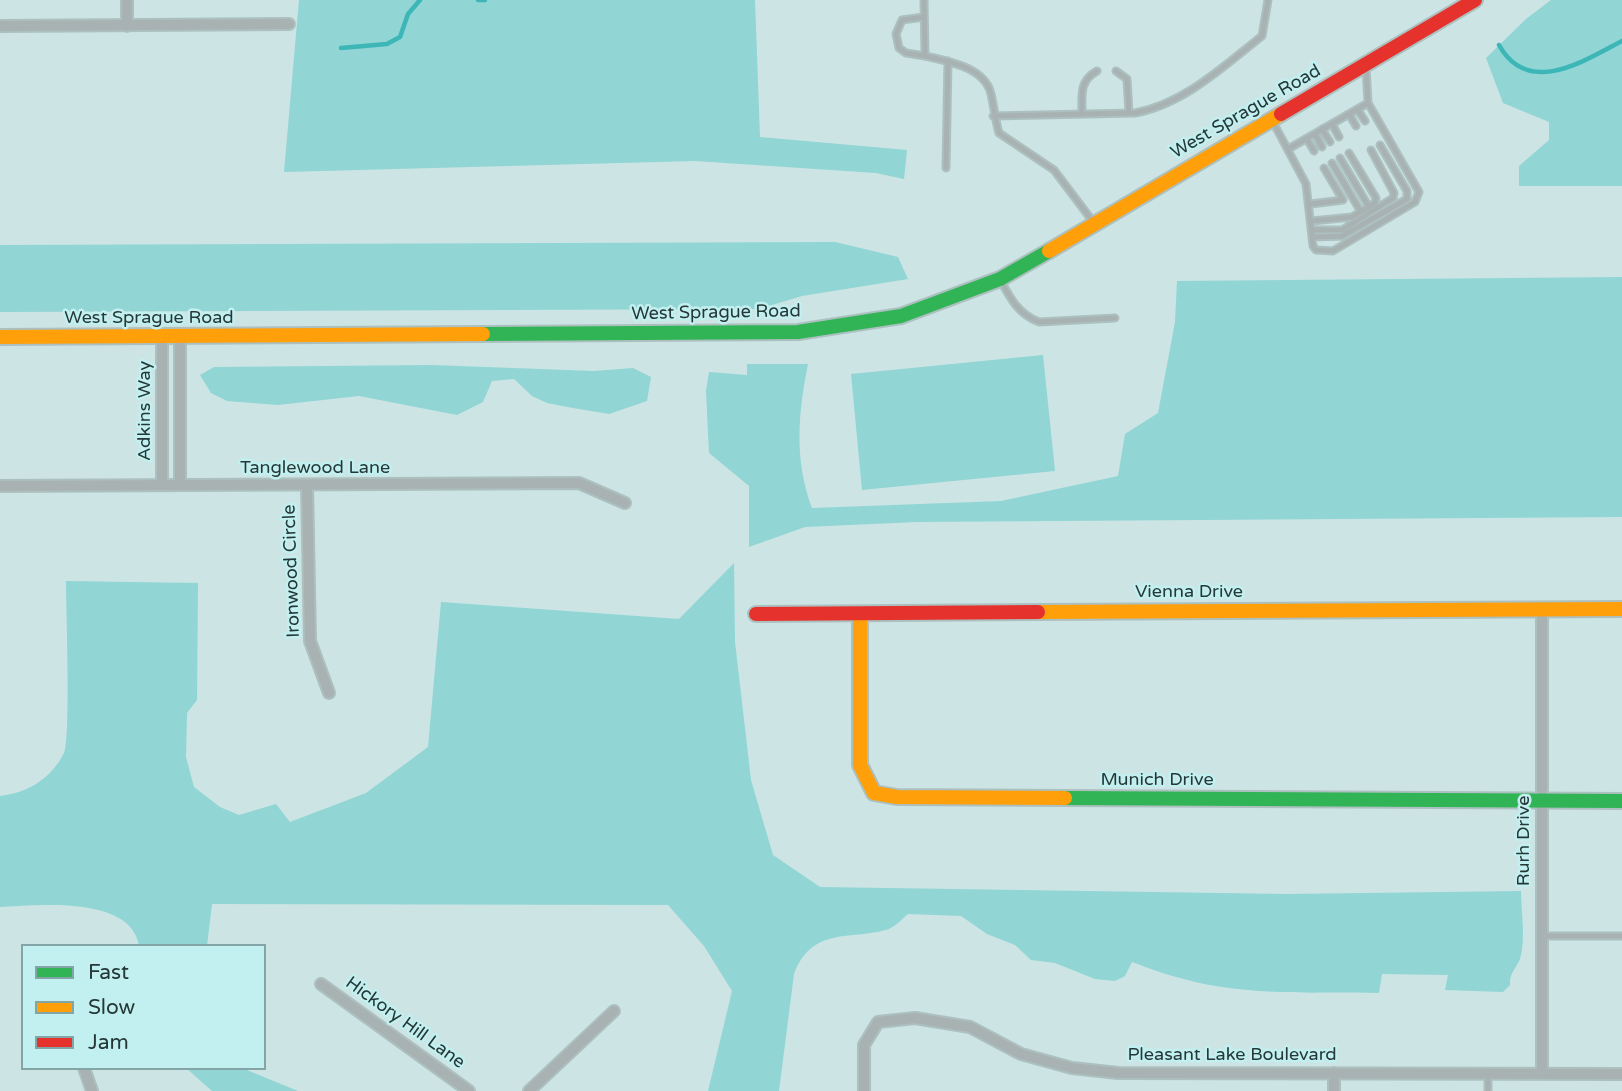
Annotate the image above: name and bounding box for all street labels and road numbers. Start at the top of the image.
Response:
street label: West Sprague Road [1167,60,1325,164]
street label: West Sprague Road [631,301,801,325]
street label: West Sprague Road [64,307,234,329]
street label: Adkins Way [134,361,156,461]
street label: Tanglewood Lane [240,457,390,479]
street label: Ironwood Circle [279,504,305,638]
street label: Vienna Drive [1135,581,1243,603]
street label: Munich Drive [1100,769,1214,791]
street label: Rurh Drive [1513,796,1535,886]
street label: Hickory Hill Lane [341,972,469,1074]
street label: Pleasant Lake Boulevard [1127,1044,1337,1066]

